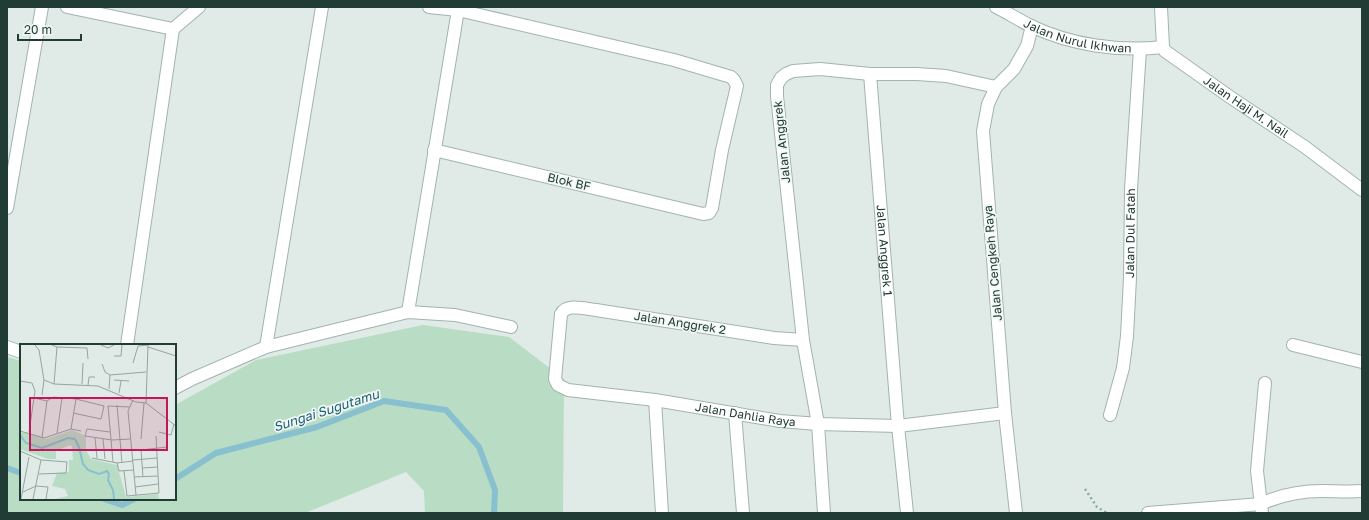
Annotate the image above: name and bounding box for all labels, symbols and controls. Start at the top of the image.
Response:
street label: Jalan Nurul Ikhwan [1021,15,1132,56]
scale bar [18,16,81,42]
text: 20 m [24,22,52,37]
street label: Jalan Haji M. Nail [1201,73,1292,141]
street label: Jalan Anggrek [770,100,793,184]
street label: Blok BF [546,169,592,194]
street label: Jalan Dul Fatah [1122,188,1138,278]
street label: Jalan Anggrek 1 [873,204,896,297]
street label: Jalan Cengkeh Raya [980,205,1005,321]
street label: Jalan Anggrek 2 [633,308,727,337]
inset map [20,344,176,500]
water label: Sungai Sugutamu [271,385,382,435]
street label: Jalan Dahlia Raya [694,399,796,429]

